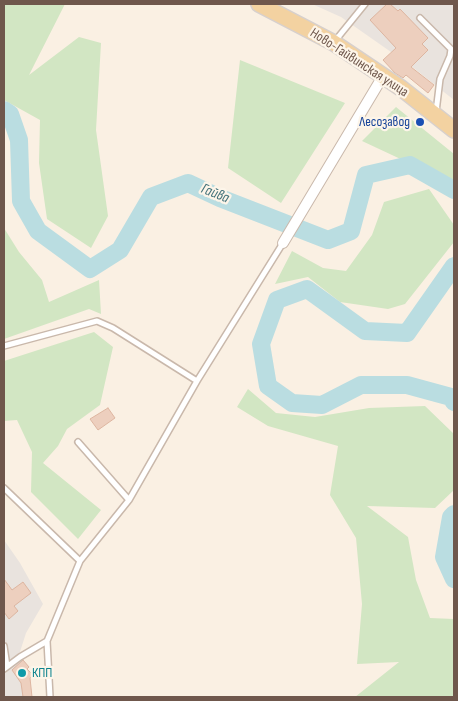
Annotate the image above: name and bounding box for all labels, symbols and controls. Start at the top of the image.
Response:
street label: Ново-Гайвинская улица [307,25,411,101]
place label: Лесозавод [359,114,410,130]
marker: Лесозавод [414,116,426,128]
water label: Гайва [198,180,232,208]
place label: КПП [32,665,52,681]
marker: КПП [16,667,28,679]

